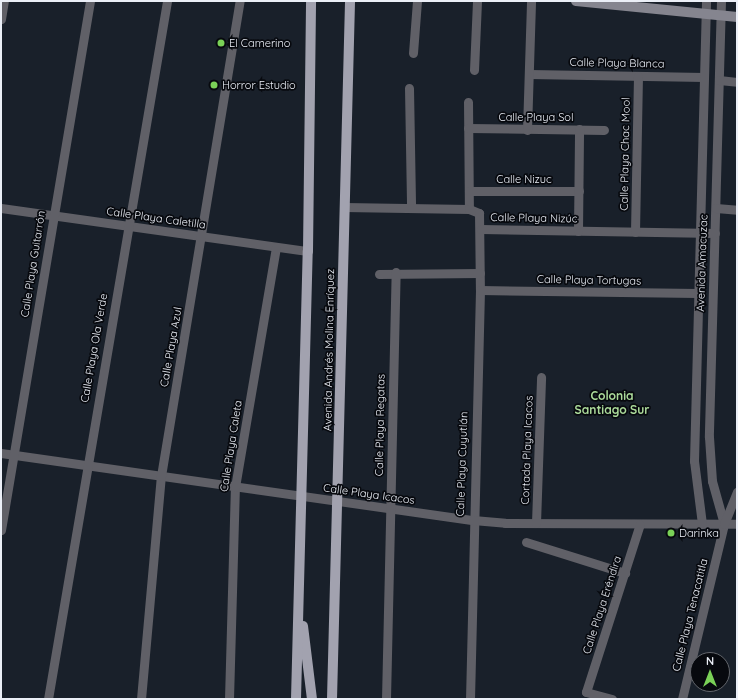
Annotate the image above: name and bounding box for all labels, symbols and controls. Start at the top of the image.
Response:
place label: El Camerino [229,36,290,50]
marker: El Camerino [216,38,226,48]
street label: Calle Playa Blanca [570,56,664,70]
place label: Horror Estudio [222,78,296,92]
marker: Horror Estudio [209,80,219,90]
street label: Calle Playa Chac Mool [617,97,633,211]
street label: Calle Playa Sol [498,110,574,124]
street label: Calle Nizuc [496,172,552,186]
street label: Calle Playa Caletilla [106,205,206,231]
street label: Calle Playa Guitarrón [18,210,48,318]
street label: Calle Playa Nizúc [490,211,578,225]
street label: Avenida Amacuzac [694,214,710,312]
street label: Avenida Andrés Molina Enríquez [321,269,337,431]
street label: Calle Playa Tortugas [537,272,641,288]
street label: Calle Playa Ola Verde [78,292,110,404]
street label: Calle Playa Azul [157,306,185,388]
street label: Calle Playa Regatas [373,374,387,476]
district label: Colonia Santiago Sur [575,389,649,417]
street label: Cortada Playa Icacos [519,395,535,505]
street label: Calle Playa Caleta [217,399,245,493]
street label: Calle Playa Cuyutlán [454,411,470,517]
street label: Calle Playa Icacos [322,481,416,507]
place label: Darinka [679,526,719,540]
marker: Darinka [666,528,676,538]
street label: Calle Playa Eréndira [580,554,624,656]
street label: Calle Playa Tenacatitla [670,557,710,673]
north arrow [690,652,730,692]
text: N [706,654,714,668]

